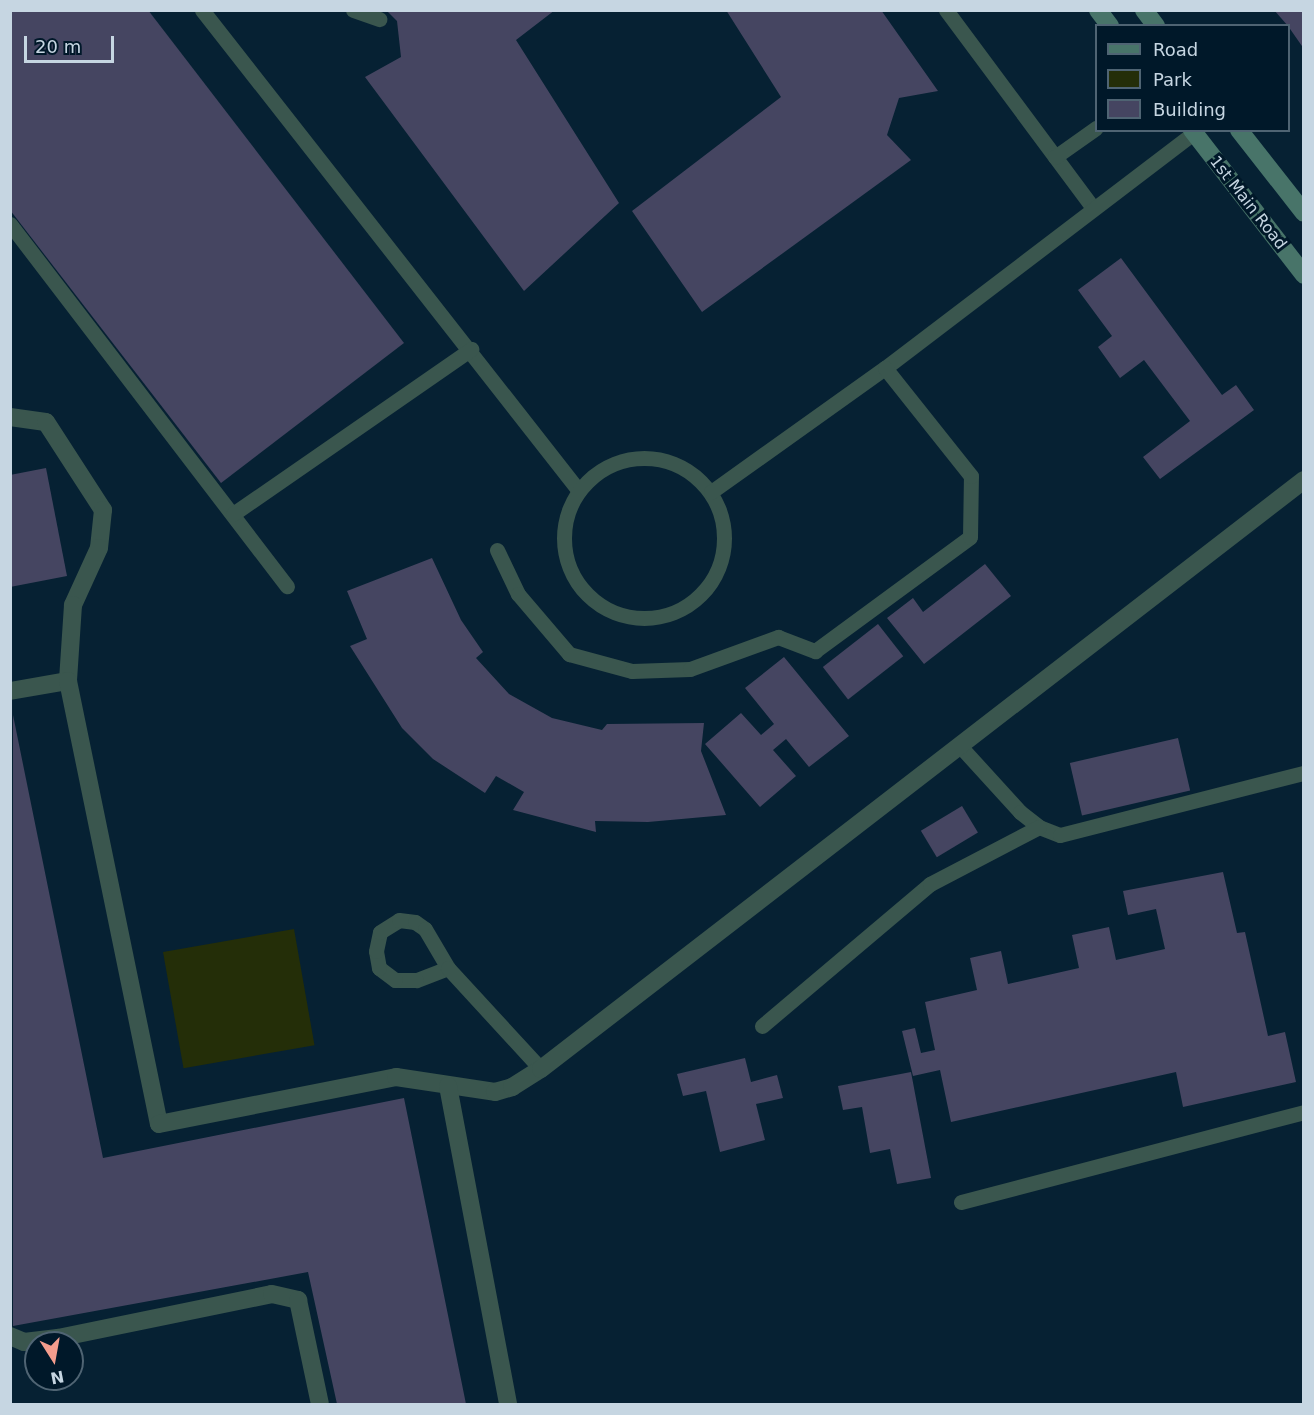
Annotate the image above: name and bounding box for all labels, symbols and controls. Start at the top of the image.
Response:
scale bar [27,24,117,62]
legend [1095,24,1290,132]
text: 20 m [35,36,81,57]
text: Road [1153,39,1198,60]
text: Park [1153,69,1192,90]
text: Building [1153,99,1226,120]
street label: 1st Main Road [1206,152,1290,254]
north arrow [24,1331,84,1391]
text: N [49,1367,66,1388]

